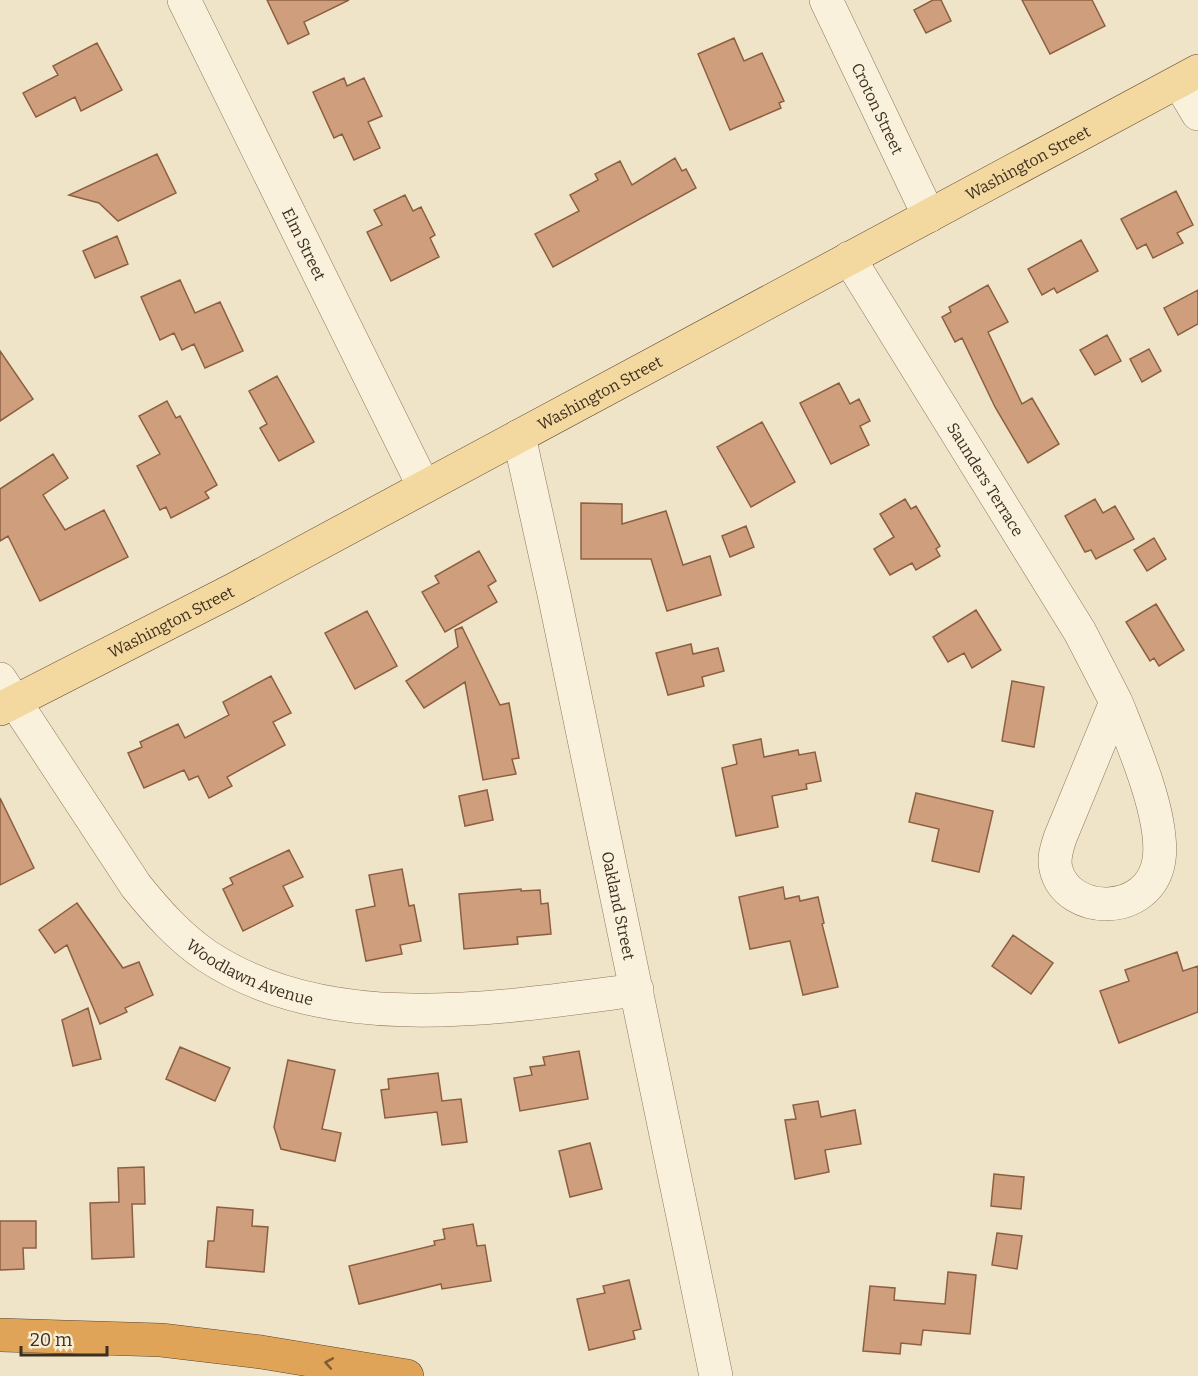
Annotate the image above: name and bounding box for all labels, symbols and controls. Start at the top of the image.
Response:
street label: Croton Street [847,60,907,158]
street label: Washington Street [962,122,1094,204]
street label: Elm Street [278,205,330,284]
street label: Washington Street [534,352,666,434]
street label: Saunders Terrace [943,419,1028,540]
street label: Washington Street [105,582,237,662]
street label: Oakland Street [598,850,639,962]
street label: Woodlawn Avenue [182,935,315,1009]
scale bar [21,1319,106,1357]
text: 20 m [30,1329,72,1351]
one-way arrow [324,1357,334,1369]

